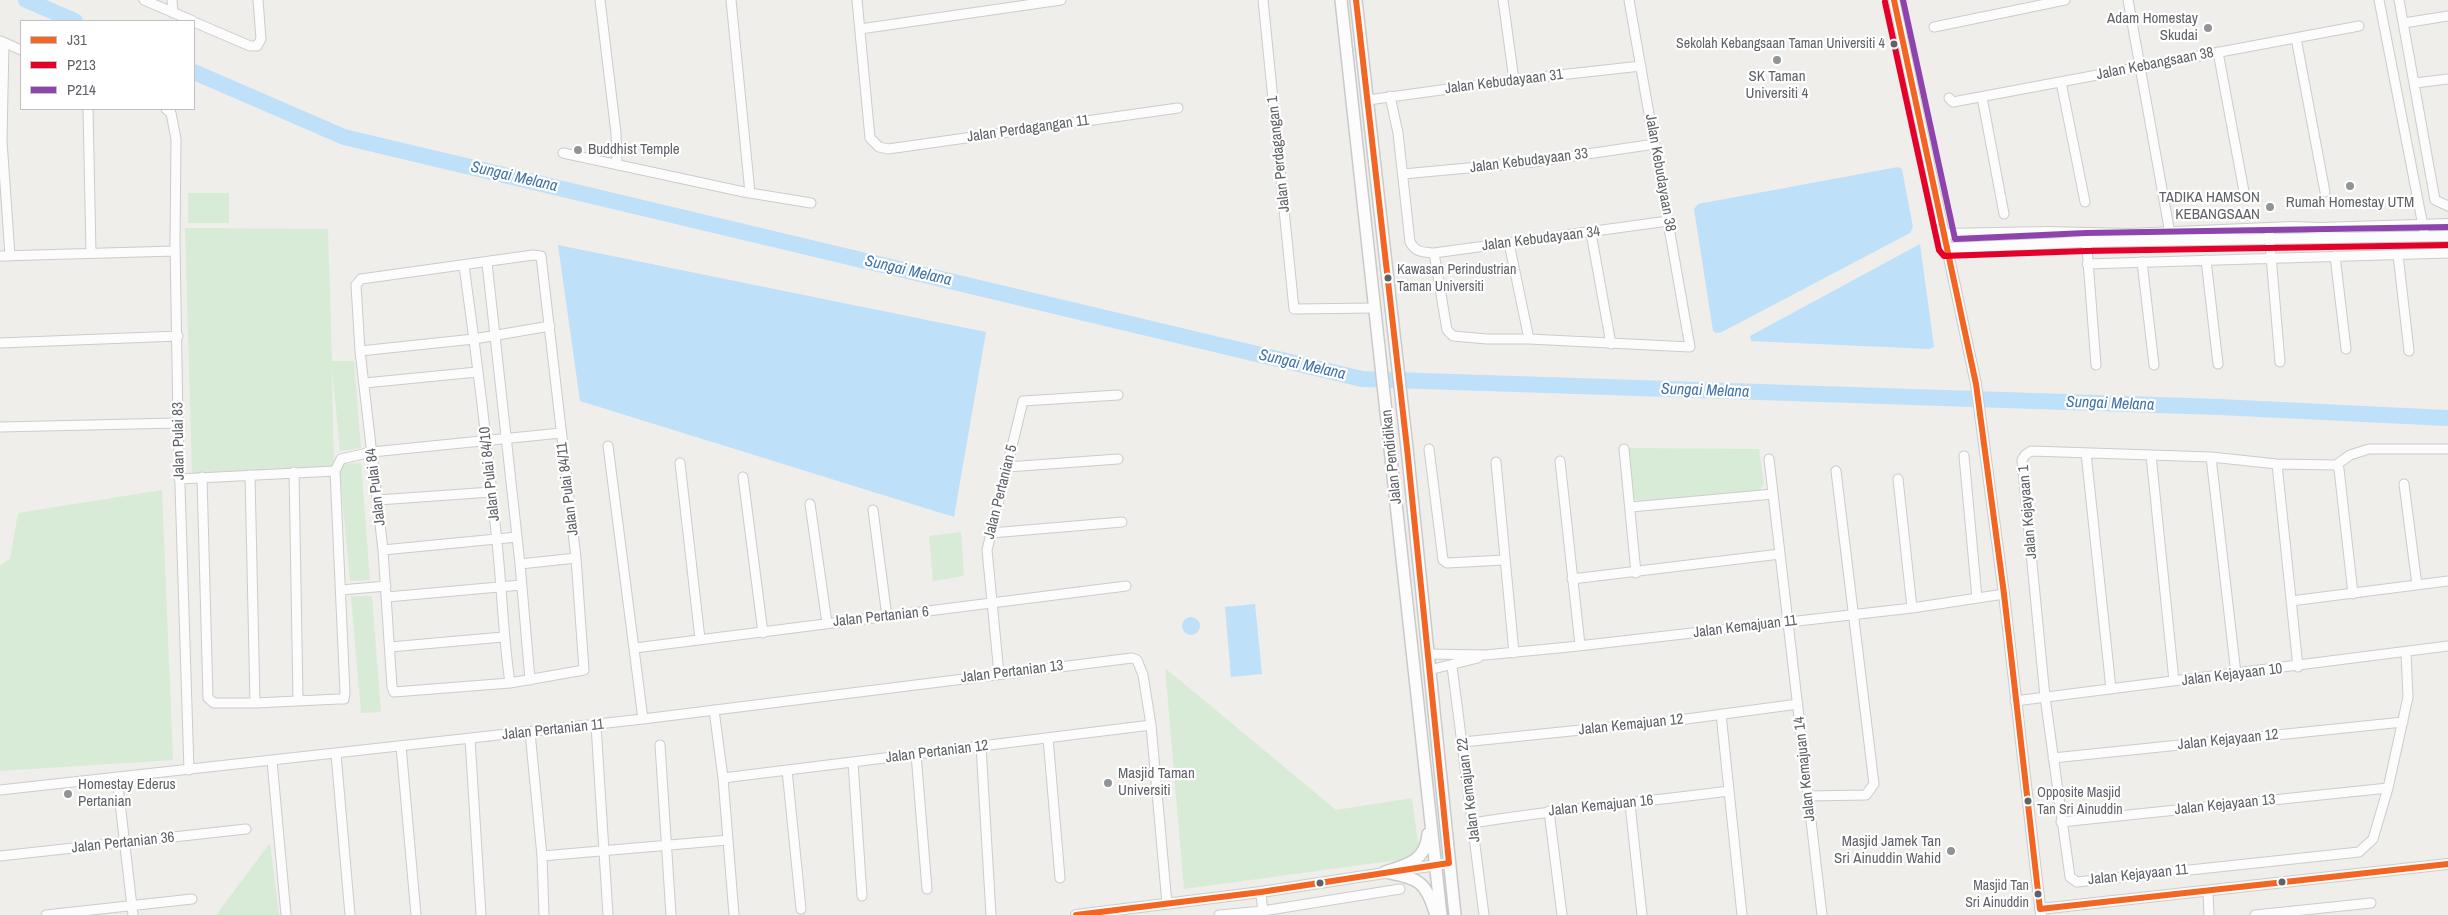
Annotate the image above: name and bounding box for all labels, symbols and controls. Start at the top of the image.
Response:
place label: Adam Homestay Skudai [2107,10,2198,45]
legend [20,20,195,110]
marker: Adam Homestay Skudai [2202,22,2214,34]
text: J31 [67,29,87,50]
place label: Sekolah Kebangsaan Taman Universiti 4 [1676,36,1885,52]
marker: Sekolah Kebangsaan Taman Universiti 4 [1889,39,1899,49]
street label: Jalan Kebangsaan 38 [2095,44,2215,84]
text: P213 [67,54,96,75]
marker: SK Taman Universiti 4 [1771,54,1783,66]
street label: Jalan Kebudayaan 31 [1444,66,1564,98]
place label: SK Taman Universiti 4 [1746,68,1808,103]
text: P214 [67,79,96,100]
street label: Jalan Perdagangan 1 [1264,95,1294,213]
street label: Jalan Perdagangan 11 [966,112,1090,146]
street label: Jalan Kebudayaan 38 [1641,113,1679,233]
place label: Buddhist Temple [588,141,680,159]
marker: Buddhist Temple [572,144,584,156]
street label: Jalan Kebudayaan 33 [1469,145,1589,177]
water label: Sungai Melana [469,158,559,196]
marker: Rumah Homestay UTM [2344,180,2356,192]
place label: TADIKA HAMSON KEBANGSAAN [2159,189,2260,224]
place label: Rumah Homestay UTM [2286,194,2414,212]
marker: TADIKA HAMSON KEBANGSAAN [2264,201,2276,213]
street label: Jalan Kebudayaan 34 [1481,223,1601,255]
water label: Sungai Melana [863,252,953,290]
place label: Kawasan Perindustrian Taman Universiti [1397,262,1516,294]
marker: Kawasan Perindustrian Taman Universiti [1383,273,1393,283]
water label: Sungai Melana [1257,346,1347,384]
water label: Sungai Melana [1661,380,1749,402]
water label: Sungai Melana [2066,393,2154,415]
street label: Jalan Pulai 83 [169,402,189,480]
street label: Jalan Pendidikan [1378,409,1406,505]
street label: Jalan Pulai 84/10 [476,426,504,522]
street label: Jalan Pulai 84/11 [553,441,583,537]
street label: Jalan Pertanian 5 [981,443,1021,541]
street label: Jalan Pulai 84 [362,447,390,527]
street label: Jalan Kejayaan 1 [2015,464,2041,560]
street label: Jalan Pertanian 6 [832,603,930,631]
street label: Jalan Kemajuan 11 [1692,612,1798,642]
street label: Jalan Pertanian 13 [960,657,1064,687]
street label: Jalan Kejayaan 10 [2181,660,2283,690]
street label: Jalan Kemajuan 12 [1578,711,1684,739]
street label: Jalan Pertanian 11 [501,716,605,744]
street label: Jalan Kemajuan 14 [1791,716,1819,822]
street label: Jalan Kejayaan 12 [2177,726,2279,754]
street label: Jalan Pertanian 12 [885,737,989,767]
street label: Jalan Kemajuan 22 [1454,737,1484,843]
place label: Masjid Taman Universiti [1118,765,1195,800]
place label: Homestay Ederus Pertanian [78,776,176,811]
marker: Masjid Taman Universiti [1102,777,1114,789]
place label: Opposite Masjid Tan Sri Ainuddin [2037,785,2123,818]
marker: Homestay Ederus Pertanian [62,788,74,800]
street label: Jalan Kejayaan 13 [2174,791,2276,819]
street label: Jalan Kemajuan 16 [1548,792,1654,820]
marker: Opposite Masjid Tan Sri Ainuddin [2023,796,2033,806]
street label: Jalan Pertanian 36 [71,829,175,857]
place label: Masjid Jamek Tan Sri Ainuddin Wahid [1834,833,1941,868]
marker: Masjid Jamek Tan Sri Ainuddin Wahid [1945,845,1957,857]
street label: Jalan Kejayaan 11 [2087,861,2189,889]
unlabelled marker [2277,877,2287,887]
unlabelled marker [1315,878,1325,888]
place label: Masjid Tan Sri Ainuddin [1965,878,2029,910]
marker: Masjid Tan Sri Ainuddin [2033,889,2043,899]

